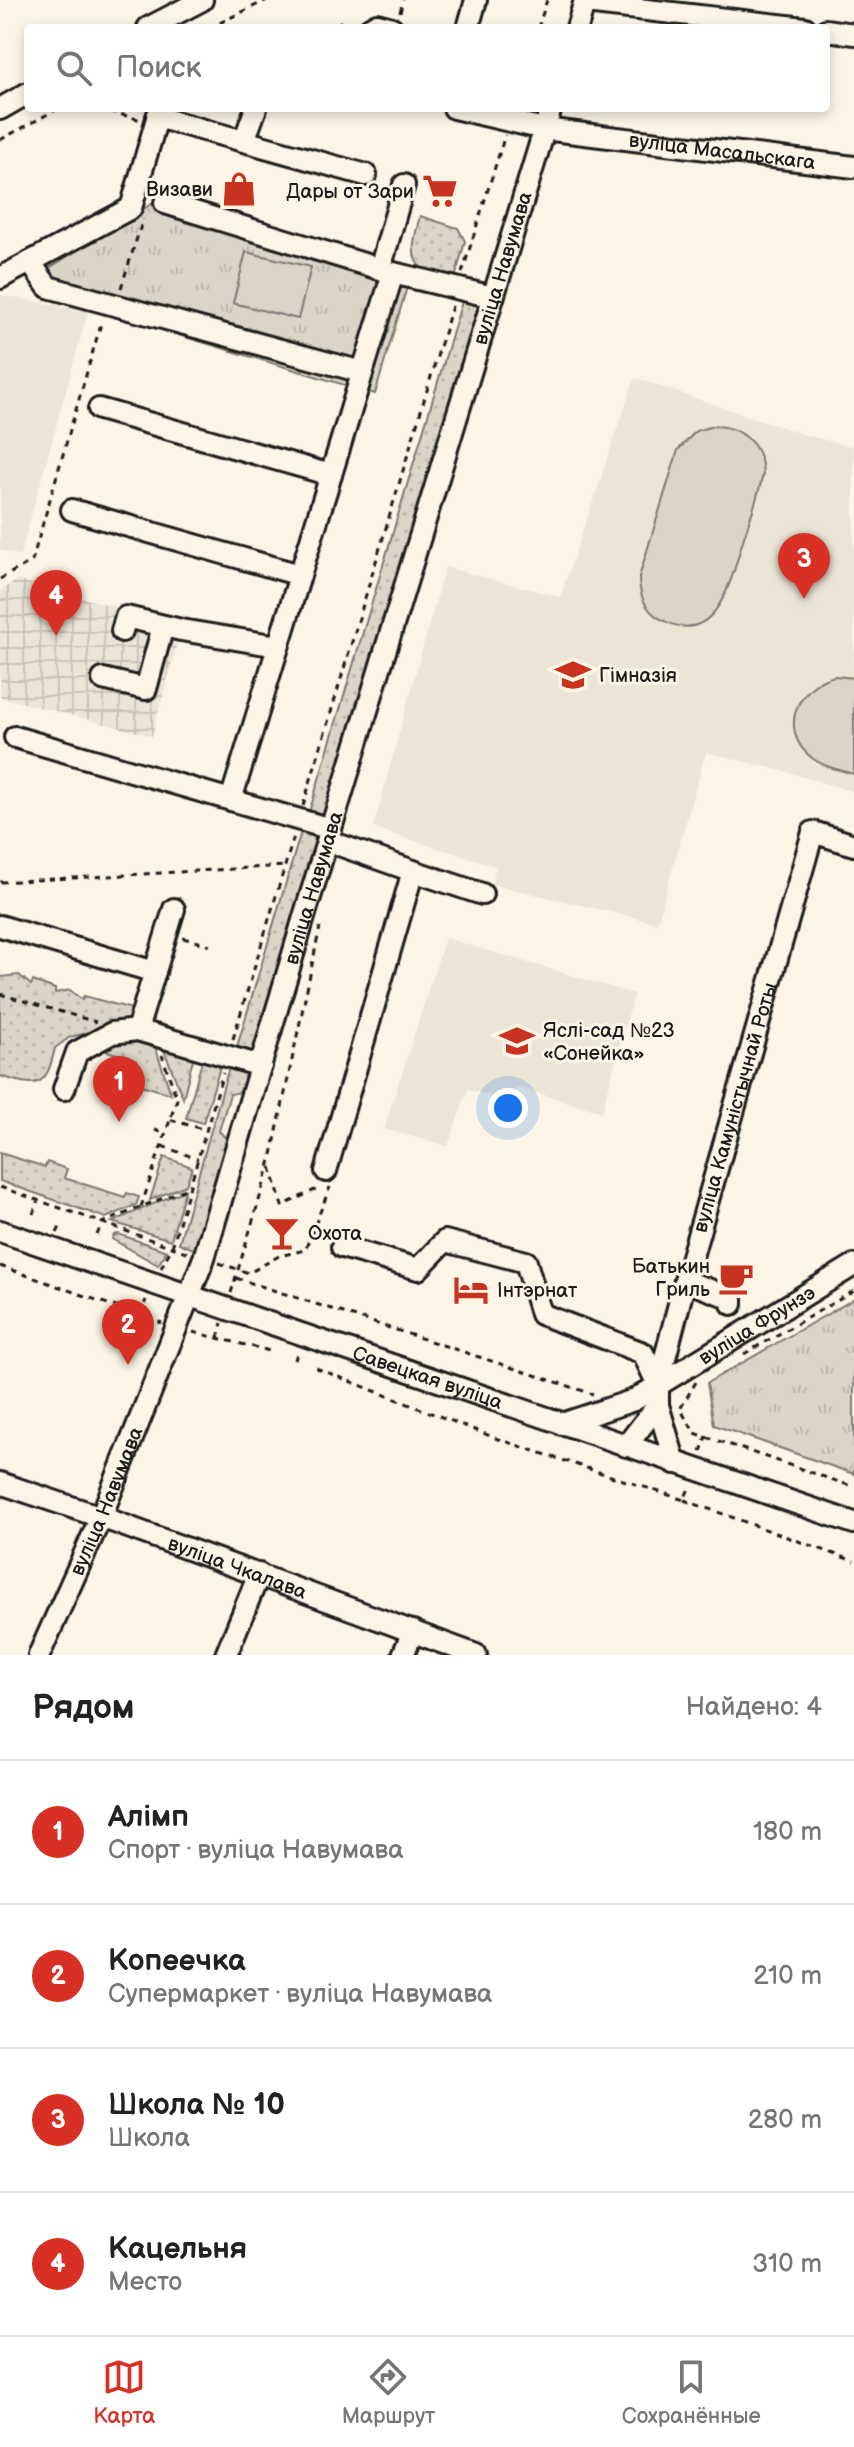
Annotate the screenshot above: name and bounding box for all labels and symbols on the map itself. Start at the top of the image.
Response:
street label: вуліца Масальскага [628,129,817,175]
shop icon: Визави [220,170,258,208]
supermarket icon: Дары от Зари [421,172,459,210]
place label: Визави [146,178,213,202]
place label: Дары от Зари [286,180,414,204]
street label: вуліца Навумава [468,189,538,348]
pin: 3 [778,533,830,599]
pin: 4 [30,570,82,636]
school or university icon: Гімназія [554,656,592,694]
place label: Гімназія [599,664,677,688]
street label: вуліца Навумава [280,808,349,967]
street label: вуліца Камуністычнай Роты [688,980,782,1235]
place label: Яслі-сад №23 «Сонейка» [543,1019,675,1066]
school or university icon: Яслі-сад №23 «Сонейка» [498,1022,536,1060]
pin: 1 [93,1056,145,1122]
your location [488,1088,528,1128]
bar icon: Охота [263,1214,301,1252]
place label: Охота [308,1222,362,1246]
place label: Батькин Гриль [632,1255,710,1302]
cafe icon: Батькин Гриль [717,1259,755,1297]
hotel icon: Інтэрнат [452,1271,490,1309]
place label: Інтэрнат [497,1279,578,1303]
street label: вуліца Фрунзэ [695,1281,820,1370]
pin: 2 [102,1299,154,1365]
street label: Савецкая вуліца [349,1341,506,1415]
street label: вуліца Навумава [65,1424,149,1579]
street label: вуліца Чкалава [164,1532,310,1605]

